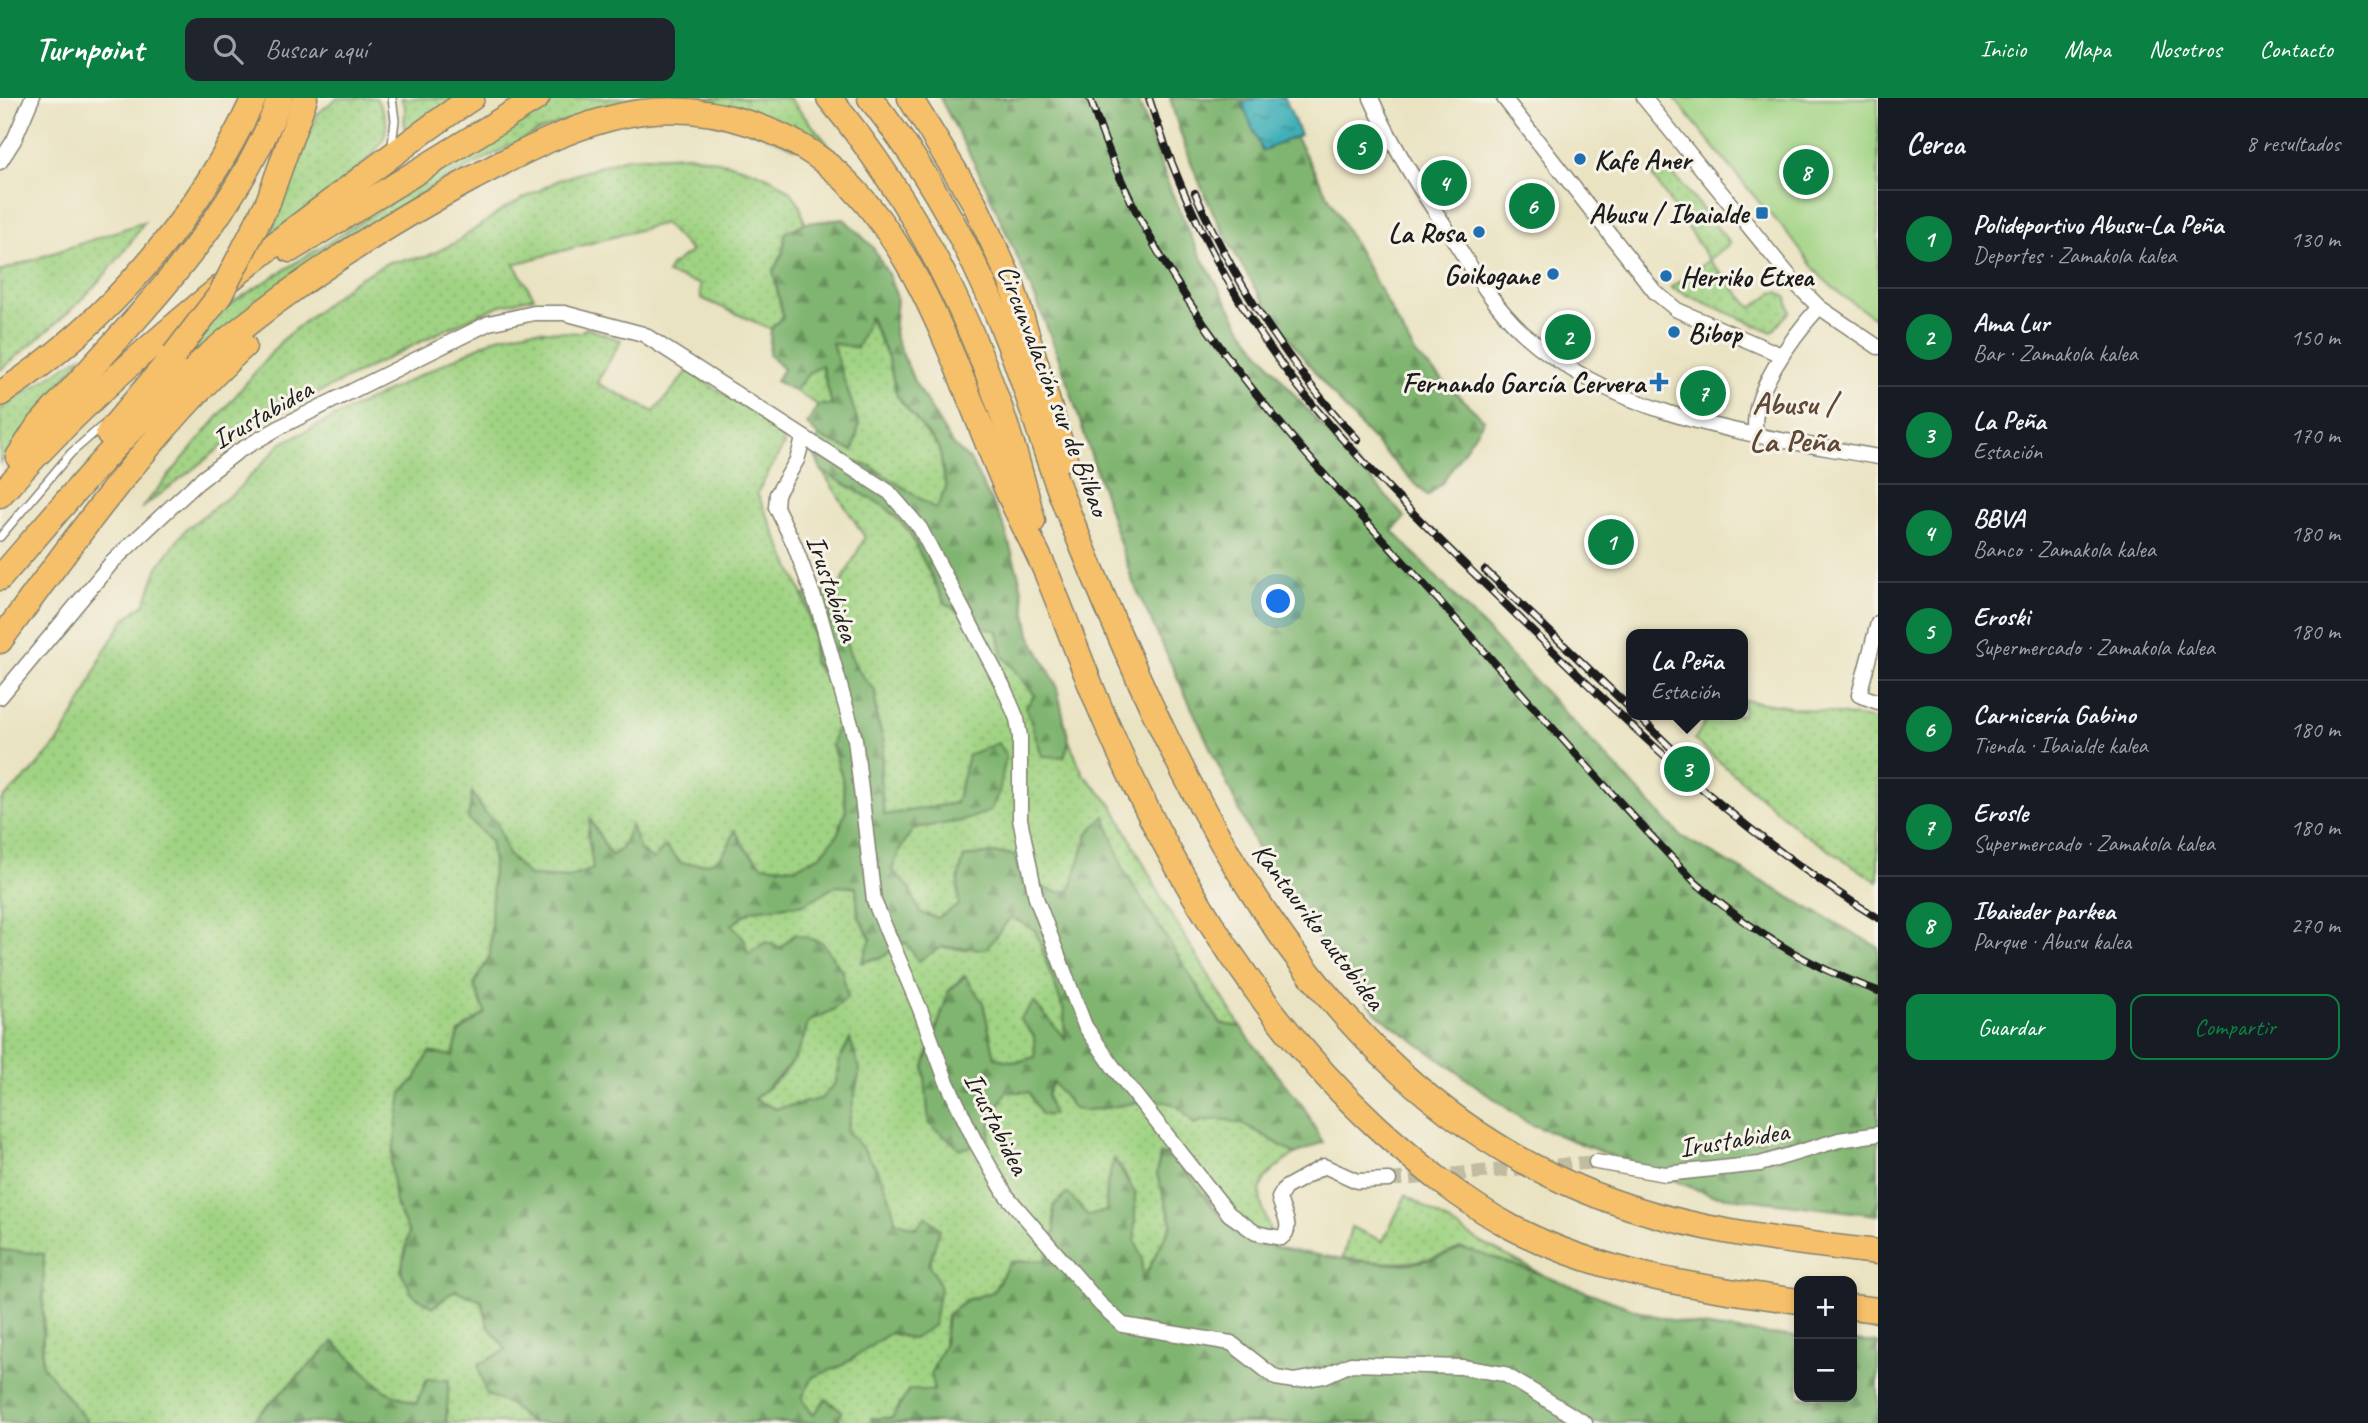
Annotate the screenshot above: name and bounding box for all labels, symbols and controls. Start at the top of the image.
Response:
search box [185,18,675,81]
text: Turnpoint [35,28,143,70]
icon: search [209,30,247,68]
text: Buscar aquí [265,33,367,66]
text: Inicio [1980,34,2026,64]
text: Mapa [2064,34,2111,64]
text: Nosotros [2149,34,2221,64]
text: Contacto [2259,34,2333,64]
pin: 5 [1337,121,1383,173]
text: Cerca [1906,125,1964,163]
text: 8 resultados [2246,129,2340,158]
place label: Kafe Aner [1594,142,1694,177]
pin: 8 [1783,146,1829,198]
marker: Kafe Aner [1572,151,1588,167]
pin: 4 [1421,157,1467,209]
pin: 6 [1509,180,1555,232]
place label: Abusu / Ibaialde [1589,196,1751,231]
marker: Abusu / Ibaialde [1754,205,1770,221]
text: Polideportivo Abusu-La Peña [1973,208,2223,241]
place label: La Rosa [1388,215,1467,250]
marker: La Rosa [1471,224,1487,240]
text: 1 [1924,225,1934,254]
text: 130 m [2291,225,2340,254]
text: Deportes · Zamakola kalea [1973,241,2176,270]
place label: Goikogane [1444,257,1542,292]
street label: Circunvalación sur de Bilbao [990,259,1119,524]
place label: Herriko Etxea [1680,259,1816,294]
marker: Goikogane [1545,266,1561,282]
marker: Herriko Etxea [1658,268,1674,284]
text: Ama Lur [1973,306,2049,339]
pin: 2 [1545,311,1591,363]
place label: Bibop [1688,315,1744,350]
text: 2 [1924,323,1934,352]
text: 150 m [2291,323,2340,352]
marker: Bibop [1666,324,1682,340]
text: Bar · Zamakola kalea [1973,339,2137,368]
place label: Fernando García Cervera [1402,365,1647,400]
pin: 7 [1680,367,1726,419]
street label: Irustabidea [206,370,320,457]
marker: Fernando García Cervera [1651,374,1667,390]
district label: Abusu / La Peña [1749,383,1842,461]
text: La Peña [1973,404,2046,437]
text: 3 [1924,421,1934,450]
text: 170 m [2291,421,2340,450]
text: Estación [1973,437,2042,466]
text: BBVA [1973,502,2025,535]
pin: 1 [1588,516,1634,568]
text: 4 [1924,519,1934,548]
text: 180 m [2291,519,2340,548]
street label: Irustabidea [799,530,868,647]
text: Banco · Zamakola kalea [1973,535,2156,564]
your location [1261,584,1295,618]
text: Eroski [1973,600,2030,633]
text: 5 [1924,617,1934,646]
text: 180 m [2291,617,2340,646]
popup [1626,629,1748,720]
text: Supermercado · Zamakola kalea [1973,633,2215,662]
text: La Peña [1651,644,1723,677]
text: Estación [1651,677,1720,706]
text: Carnicería Gabino [1973,698,2136,731]
text: 6 [1924,715,1934,744]
text: 180 m [2291,715,2340,744]
text: Tienda · Ibaialde kalea [1973,731,2148,760]
pin: 3 [1664,743,1710,795]
text: Erosle [1973,796,2028,829]
text: 7 [1924,813,1934,842]
text: 180 m [2291,813,2340,842]
text: Supermercado · Zamakola kalea [1973,829,2215,858]
street label: Kantauriko autobidea [1245,835,1394,1018]
text: Ibaieder parkea [1973,894,2115,927]
text: 8 [1924,911,1934,940]
text: 270 m [2291,911,2340,940]
text: Parque · Abusu kalea [1973,927,2131,956]
button: Guardar [1906,994,2116,1060]
button: Compartir [2130,994,2340,1060]
street label: Irustabidea [956,1066,1038,1182]
street label: Irustabidea [1677,1113,1793,1165]
map controls [1794,1276,1857,1402]
button: + [1794,1276,1857,1339]
button: − [1794,1339,1857,1402]

